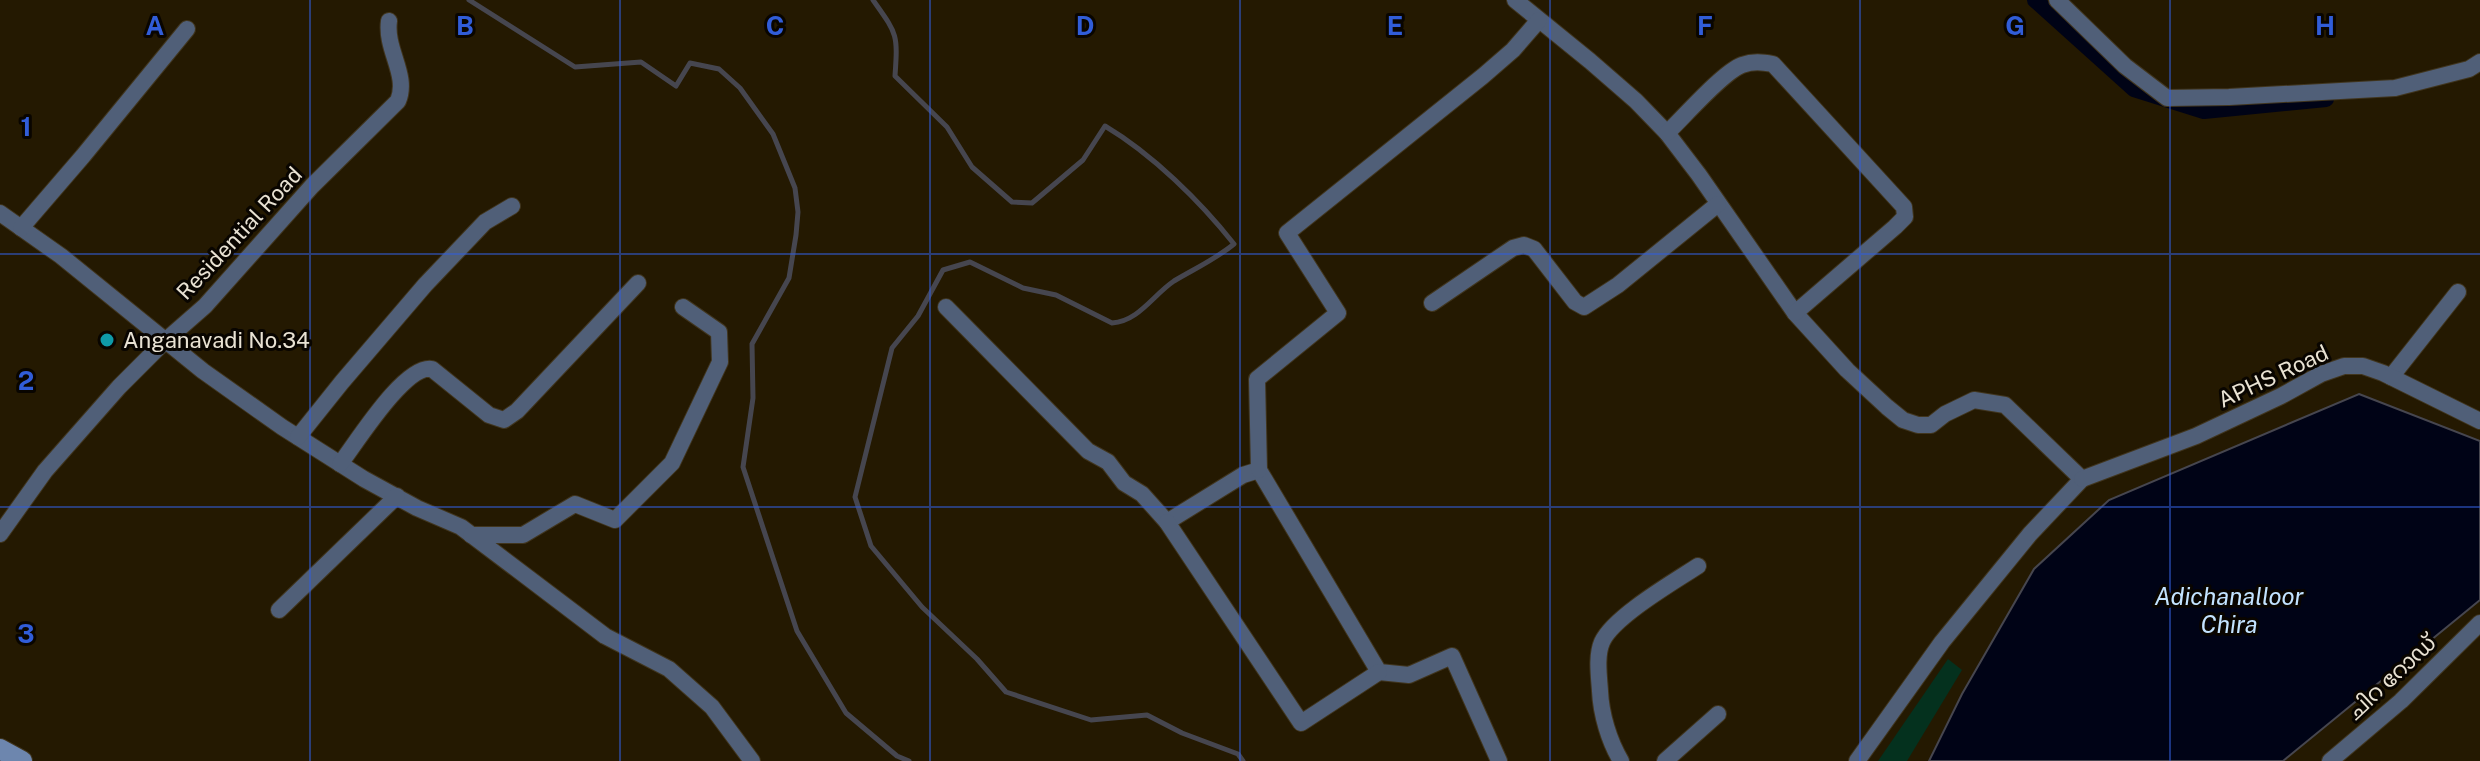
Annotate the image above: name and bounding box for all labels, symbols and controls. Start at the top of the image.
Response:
text: A [146,10,165,41]
text: B [456,10,474,41]
text: C [766,10,784,41]
text: D [1076,10,1094,41]
text: E [1387,10,1403,41]
text: F [1697,10,1713,41]
text: G [2005,10,2025,41]
text: H [2315,10,2335,41]
text: 1 [20,111,32,142]
street label: Residential Road [171,161,307,305]
place label: Anganavadi No.34 [123,327,310,353]
marker: Anganavadi No.34 [98,331,116,349]
street label: APHS Road [2214,339,2332,413]
text: 2 [18,365,34,396]
water label: Adichanalloor Chira [2154,582,2305,638]
text: 3 [17,618,35,649]
street label: ചിറ റോഡ് [2341,628,2442,725]

